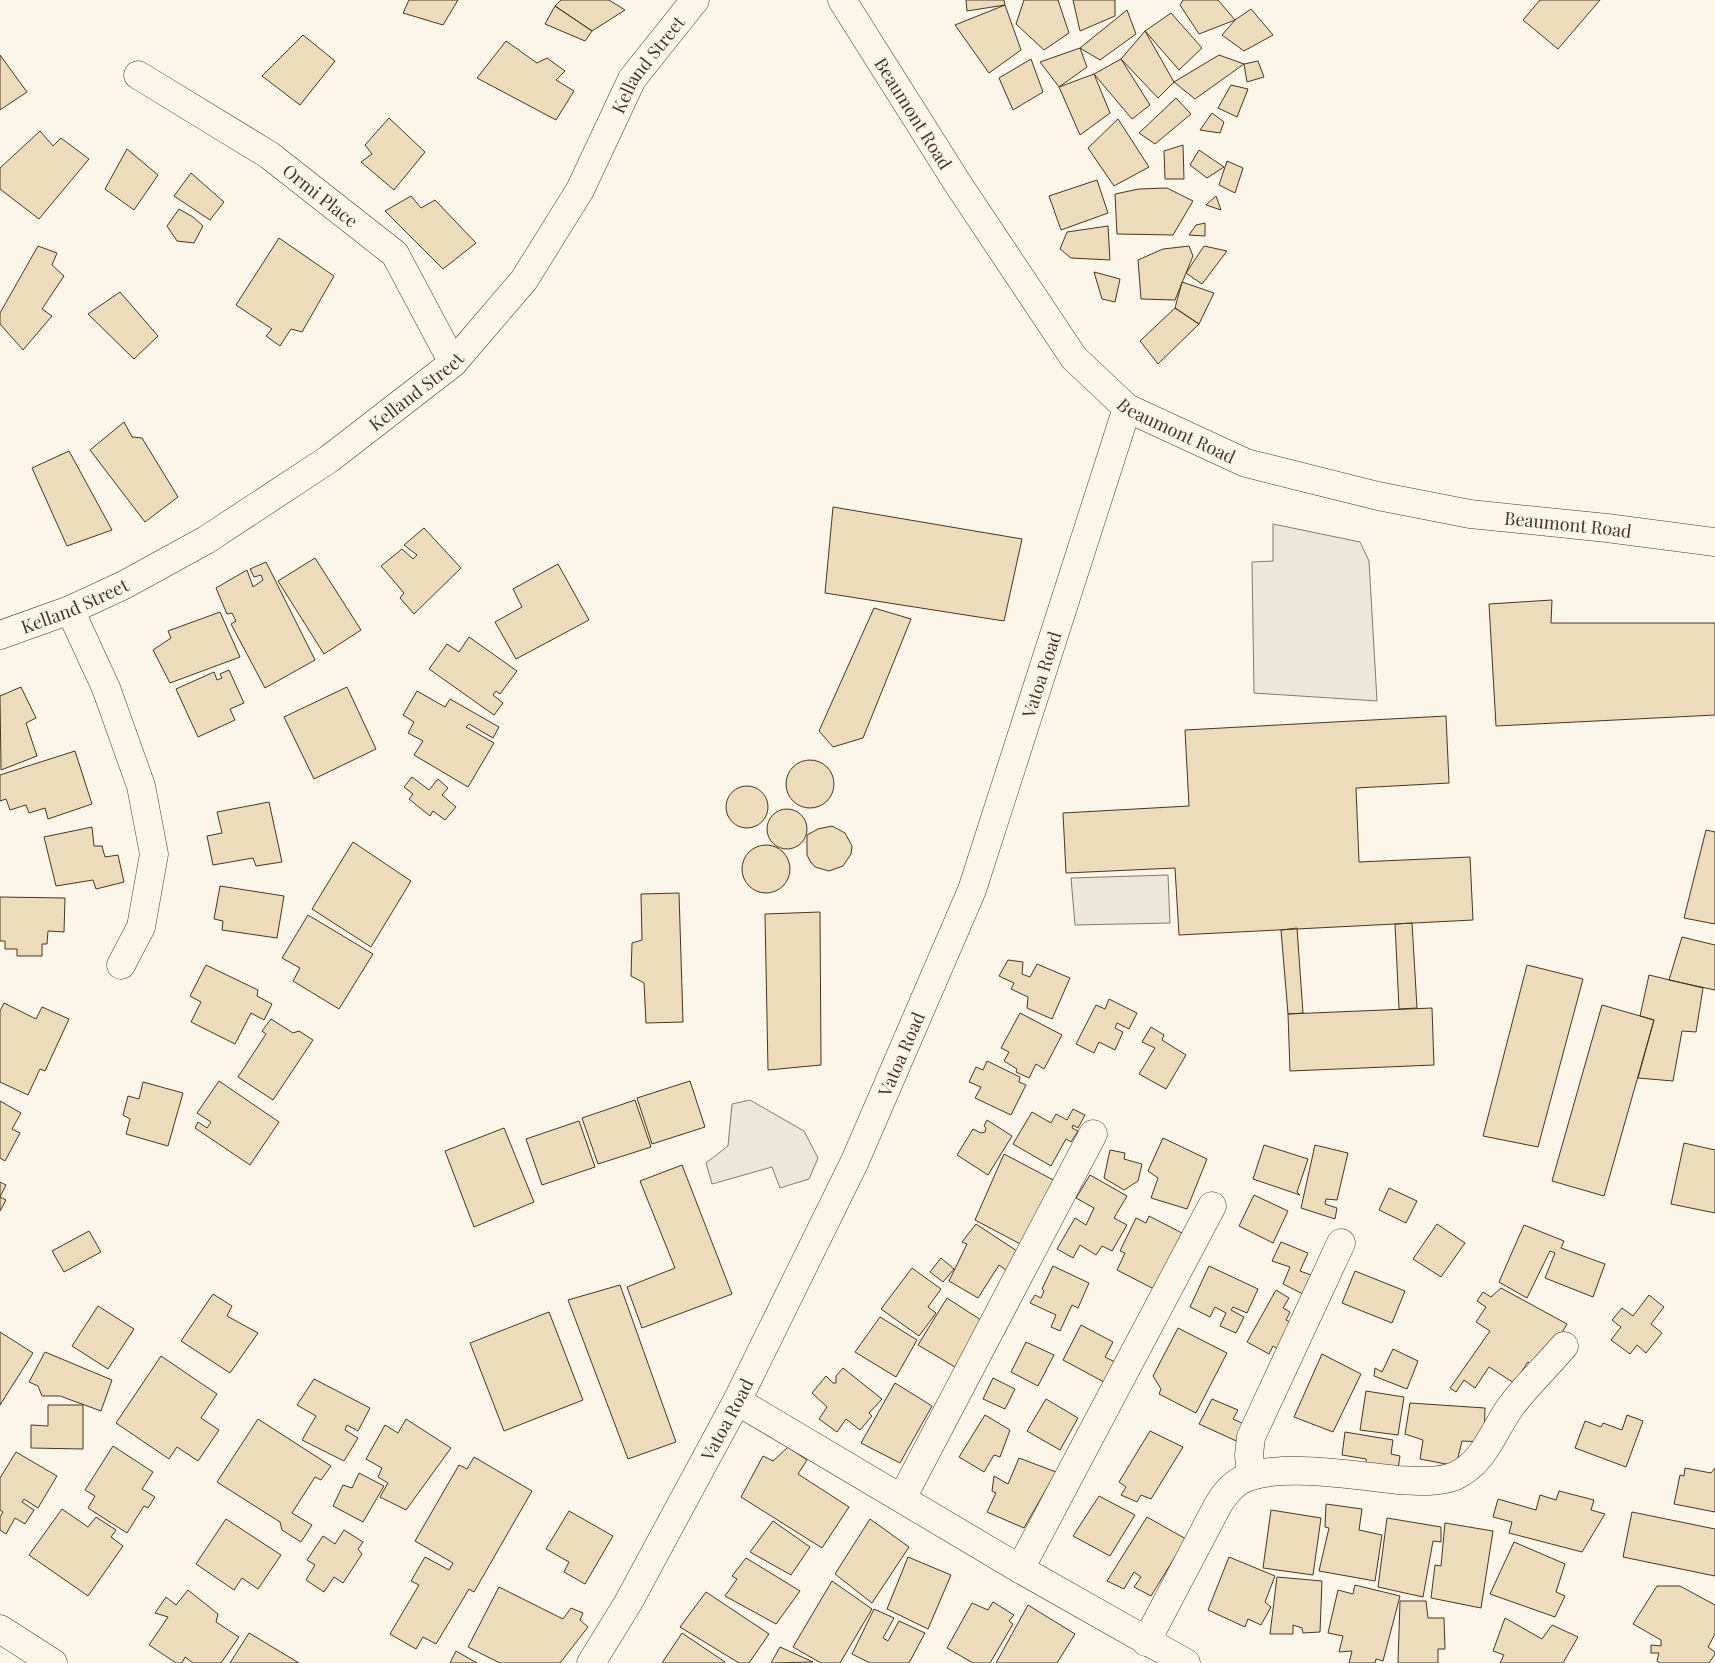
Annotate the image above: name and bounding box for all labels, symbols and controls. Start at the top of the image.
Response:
street label: Kelland Street [606,10,690,117]
street label: Beaumont Road [869,53,958,174]
street label: Ormi Place [278,158,363,233]
street label: Kelland Street [364,347,469,436]
street label: Beaumont Road [1112,393,1240,469]
street label: Beaumont Road [1503,506,1634,543]
street label: Kelland Street [18,573,133,639]
street label: Vatoa Road [1016,628,1067,722]
street label: Vatoa Road [872,1008,930,1101]
street label: Vatoa Road [695,1374,759,1466]

